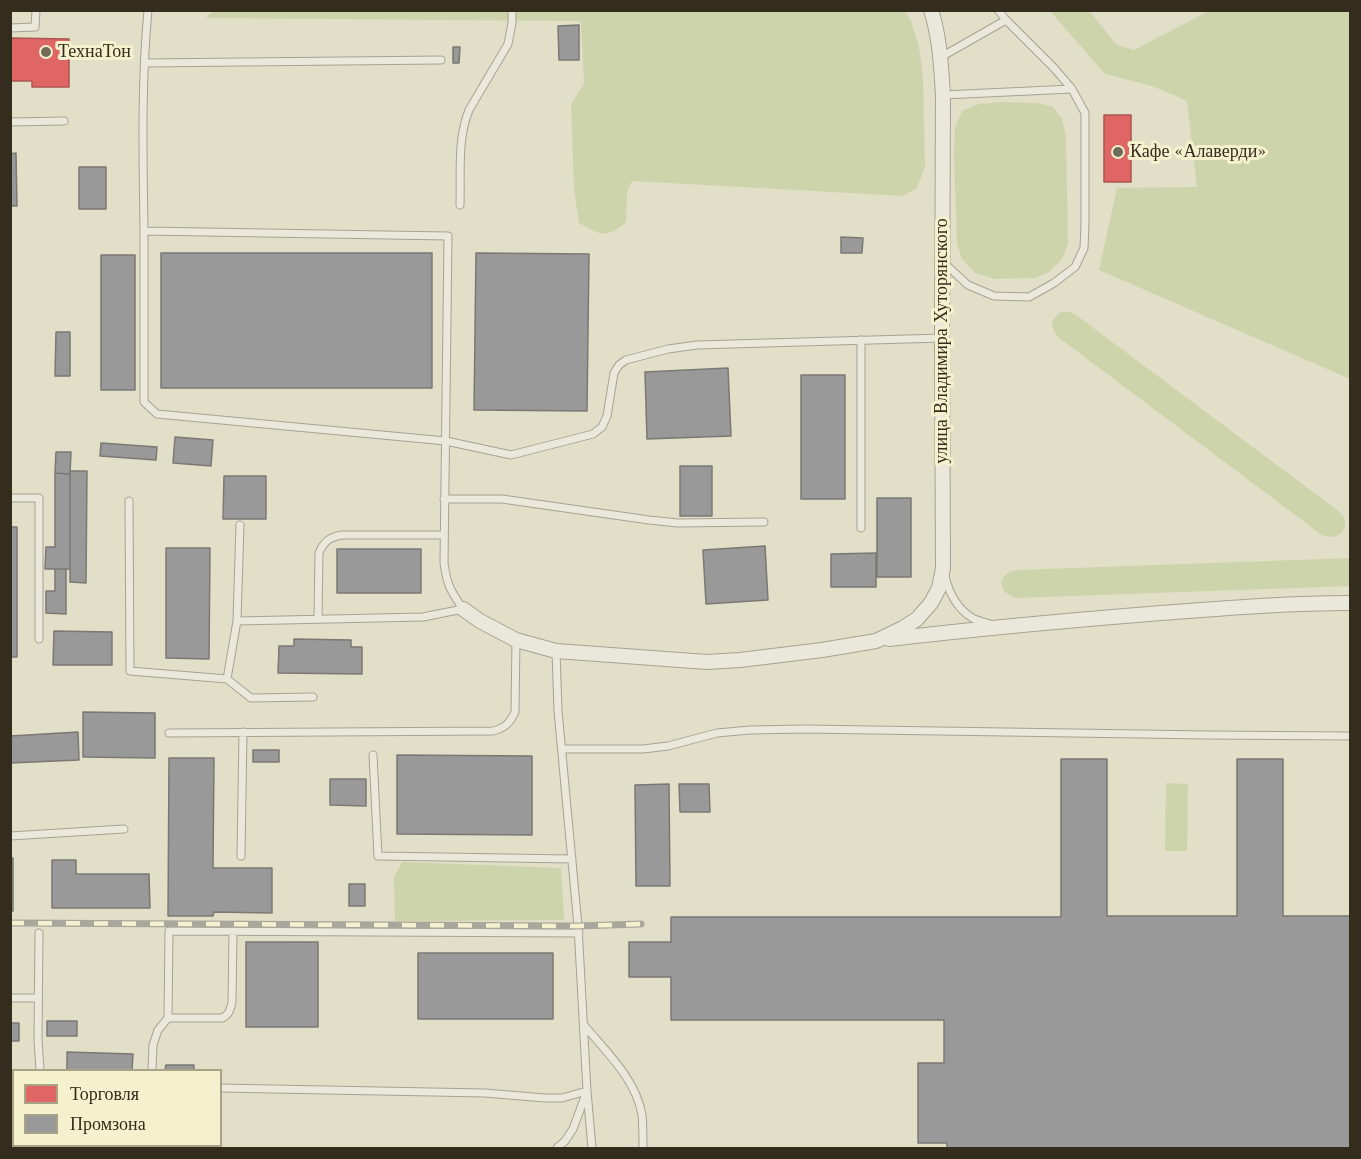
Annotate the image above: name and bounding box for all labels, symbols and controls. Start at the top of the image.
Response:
place label: ТехнаТон [58,41,131,63]
marker: ТехнаТон [39,45,53,59]
place label: Кафе «Алаверди» [1130,141,1266,163]
marker: Кафе «Алаверди» [1111,145,1125,159]
street label: улица Владимира Хуторянского [931,218,953,464]
legend [12,1069,222,1147]
text: Торговля [70,1083,139,1105]
text: Промзона [70,1113,146,1135]

